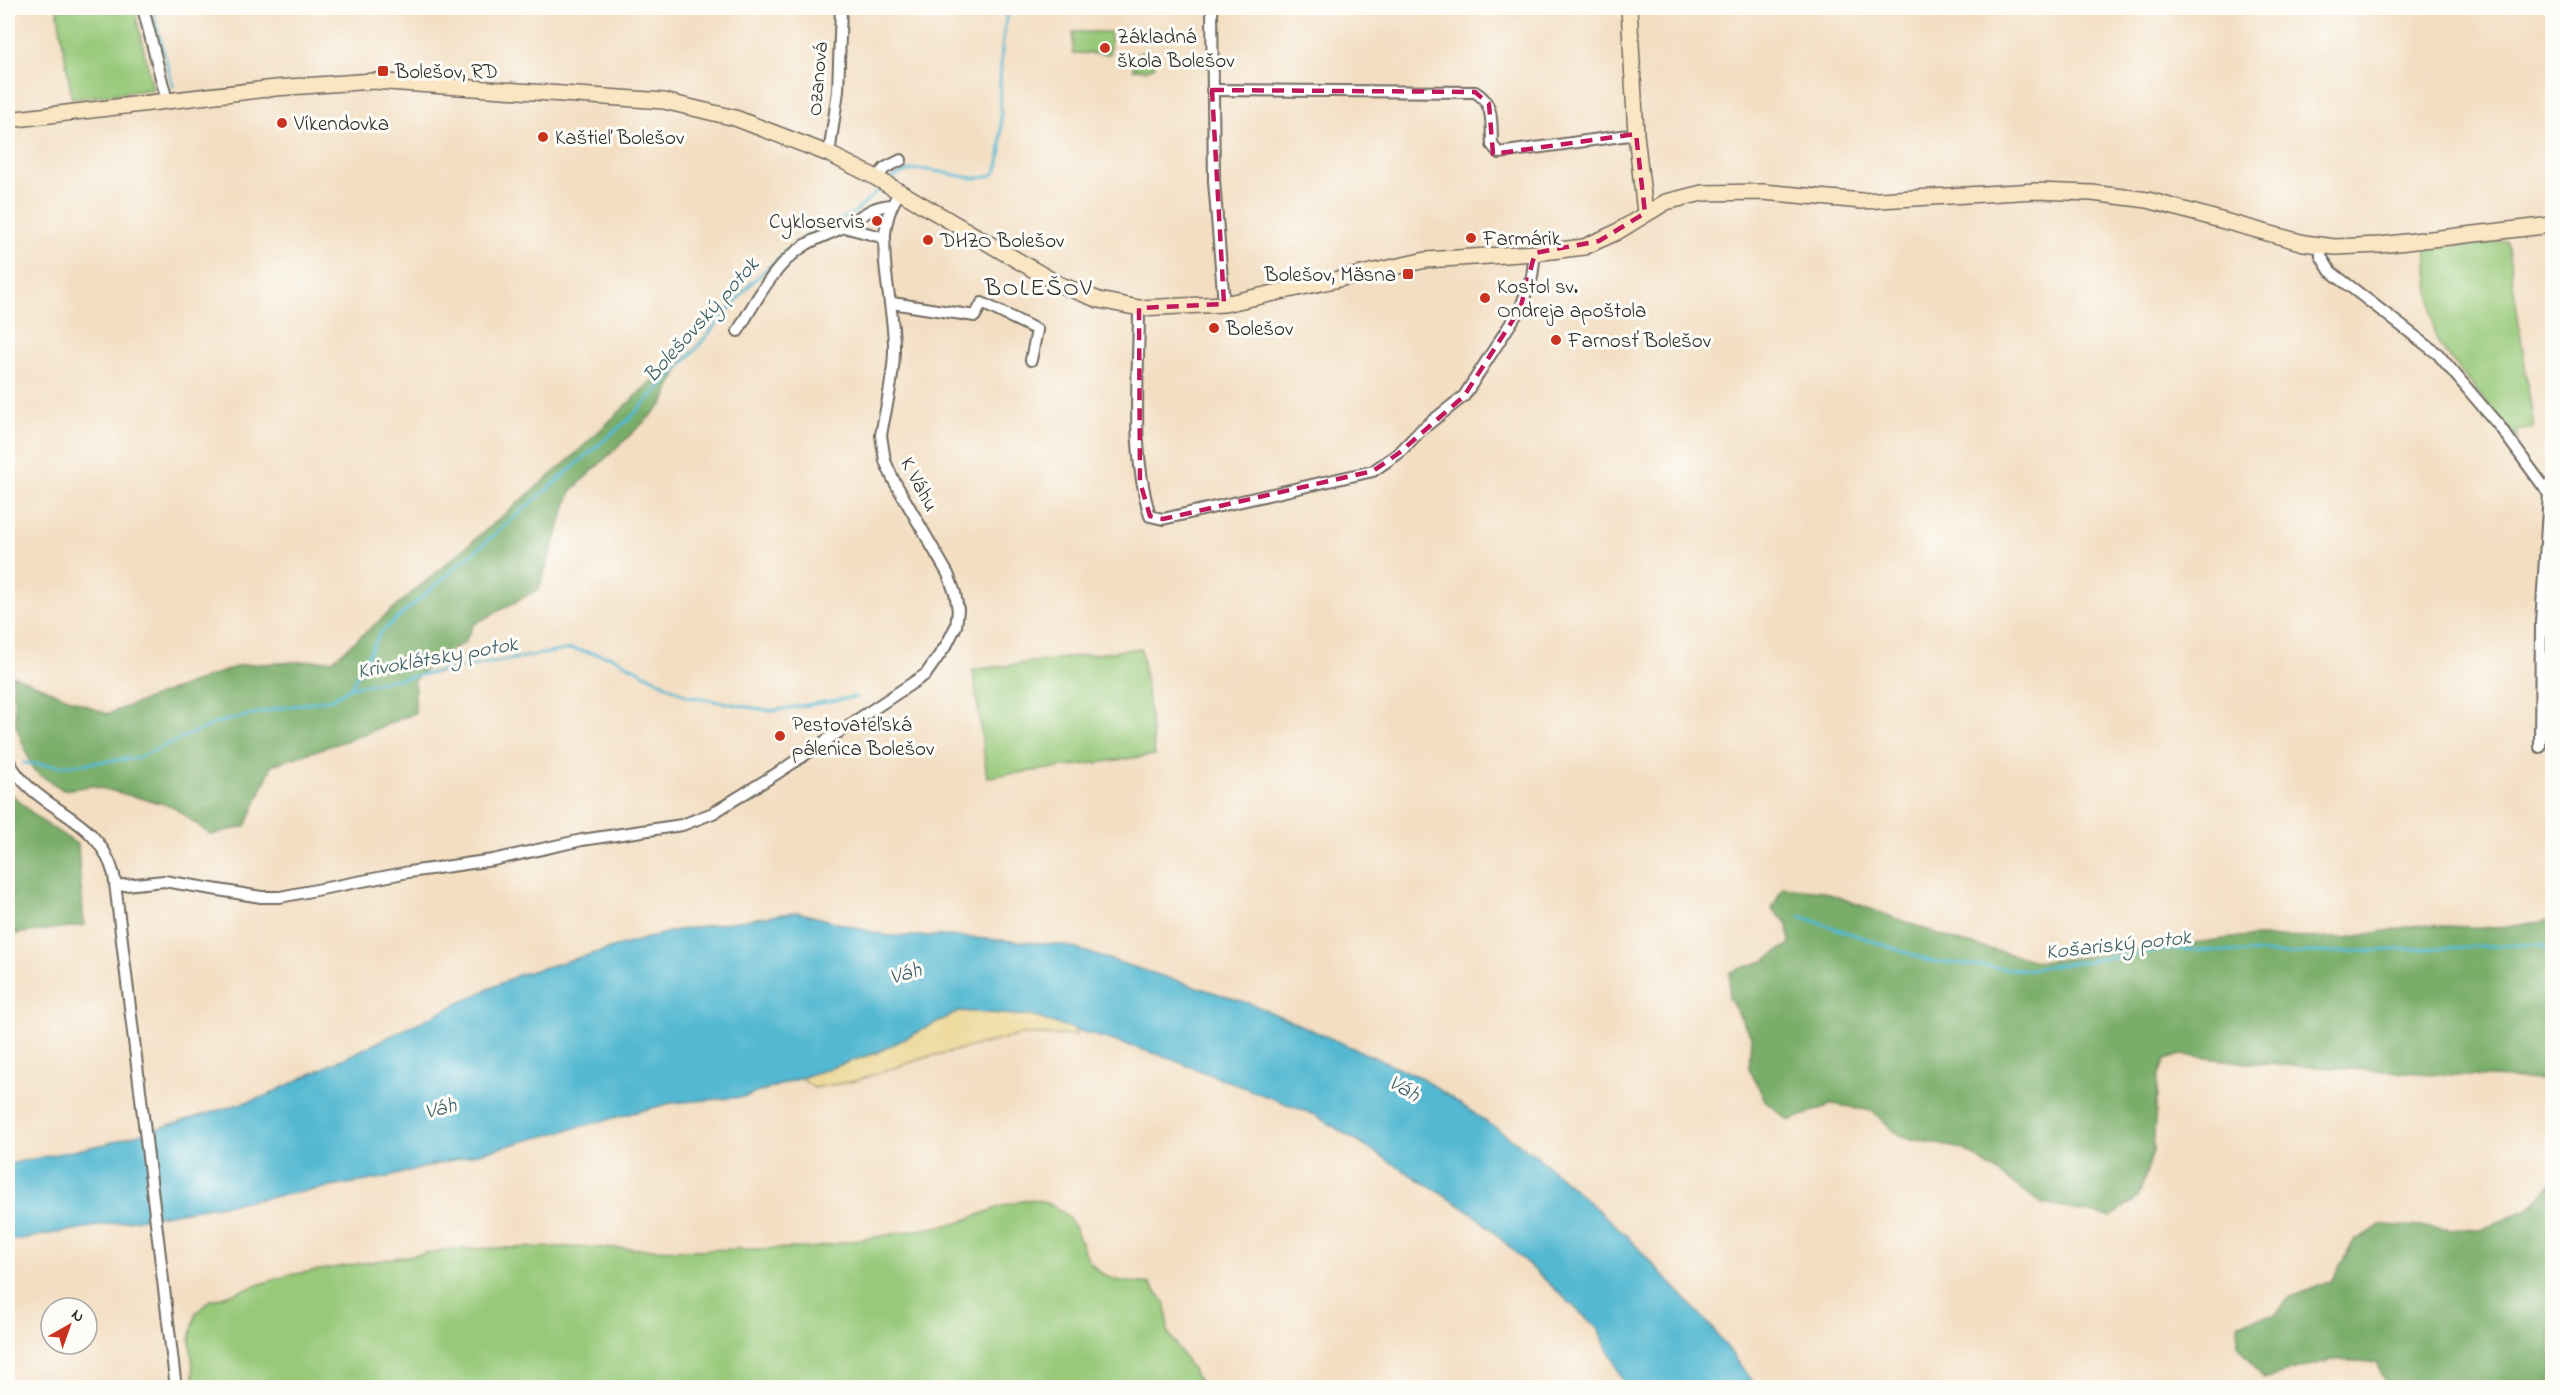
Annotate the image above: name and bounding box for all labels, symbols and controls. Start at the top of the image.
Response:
place label: Základná škola Bolešov [1117,23,1235,77]
street label: Ozanová [801,41,837,117]
marker: Základná škola Bolešov [1098,41,1112,55]
place label: Bolešov, RD [394,58,498,88]
marker: Bolešov, RD [376,64,390,78]
place label: Víkendovka [293,110,389,140]
marker: Víkendovka [275,116,289,130]
place label: Kaštieľ Bolešov [555,124,685,154]
marker: Kaštieľ Bolešov [536,130,550,144]
place label: Cykloservis [769,208,865,240]
marker: Cykloservis [870,214,884,228]
place label: Farmárik [1482,225,1562,255]
place label: DHZO Bolešov [939,227,1065,257]
marker: Farmárik [1464,231,1478,245]
marker: DHZO Bolešov [921,233,935,247]
water label: Bolešovský potok [637,250,769,391]
place label: Bolešov, Mäsna [1263,261,1396,291]
marker: Bolešov, Mäsna [1401,267,1415,281]
district label: BOLEŠOV [984,272,1093,307]
place label: Kostol sv. Ondreja apoštola [1497,273,1646,327]
marker: Kostol sv. Ondreja apoštola [1478,291,1492,305]
place label: Bolešov [1225,315,1294,345]
marker: Bolešov [1207,321,1221,335]
place label: Farnosť Bolešov [1567,327,1712,357]
marker: Farnosť Bolešov [1549,333,1563,347]
street label: K Váhu [891,452,945,518]
water label: Krivoklátsky potok [355,629,522,689]
place label: Pestovateľská pálenica Bolešov [792,711,935,765]
marker: Pestovateľská pálenica Bolešov [773,729,787,743]
water label: Košariský potok [2044,922,2194,970]
water label: Váh [886,955,926,995]
water label: Váh [1382,1068,1426,1112]
water label: Váh [422,1091,460,1129]
north arrow [39,1296,99,1356]
text: N [66,1303,89,1329]

